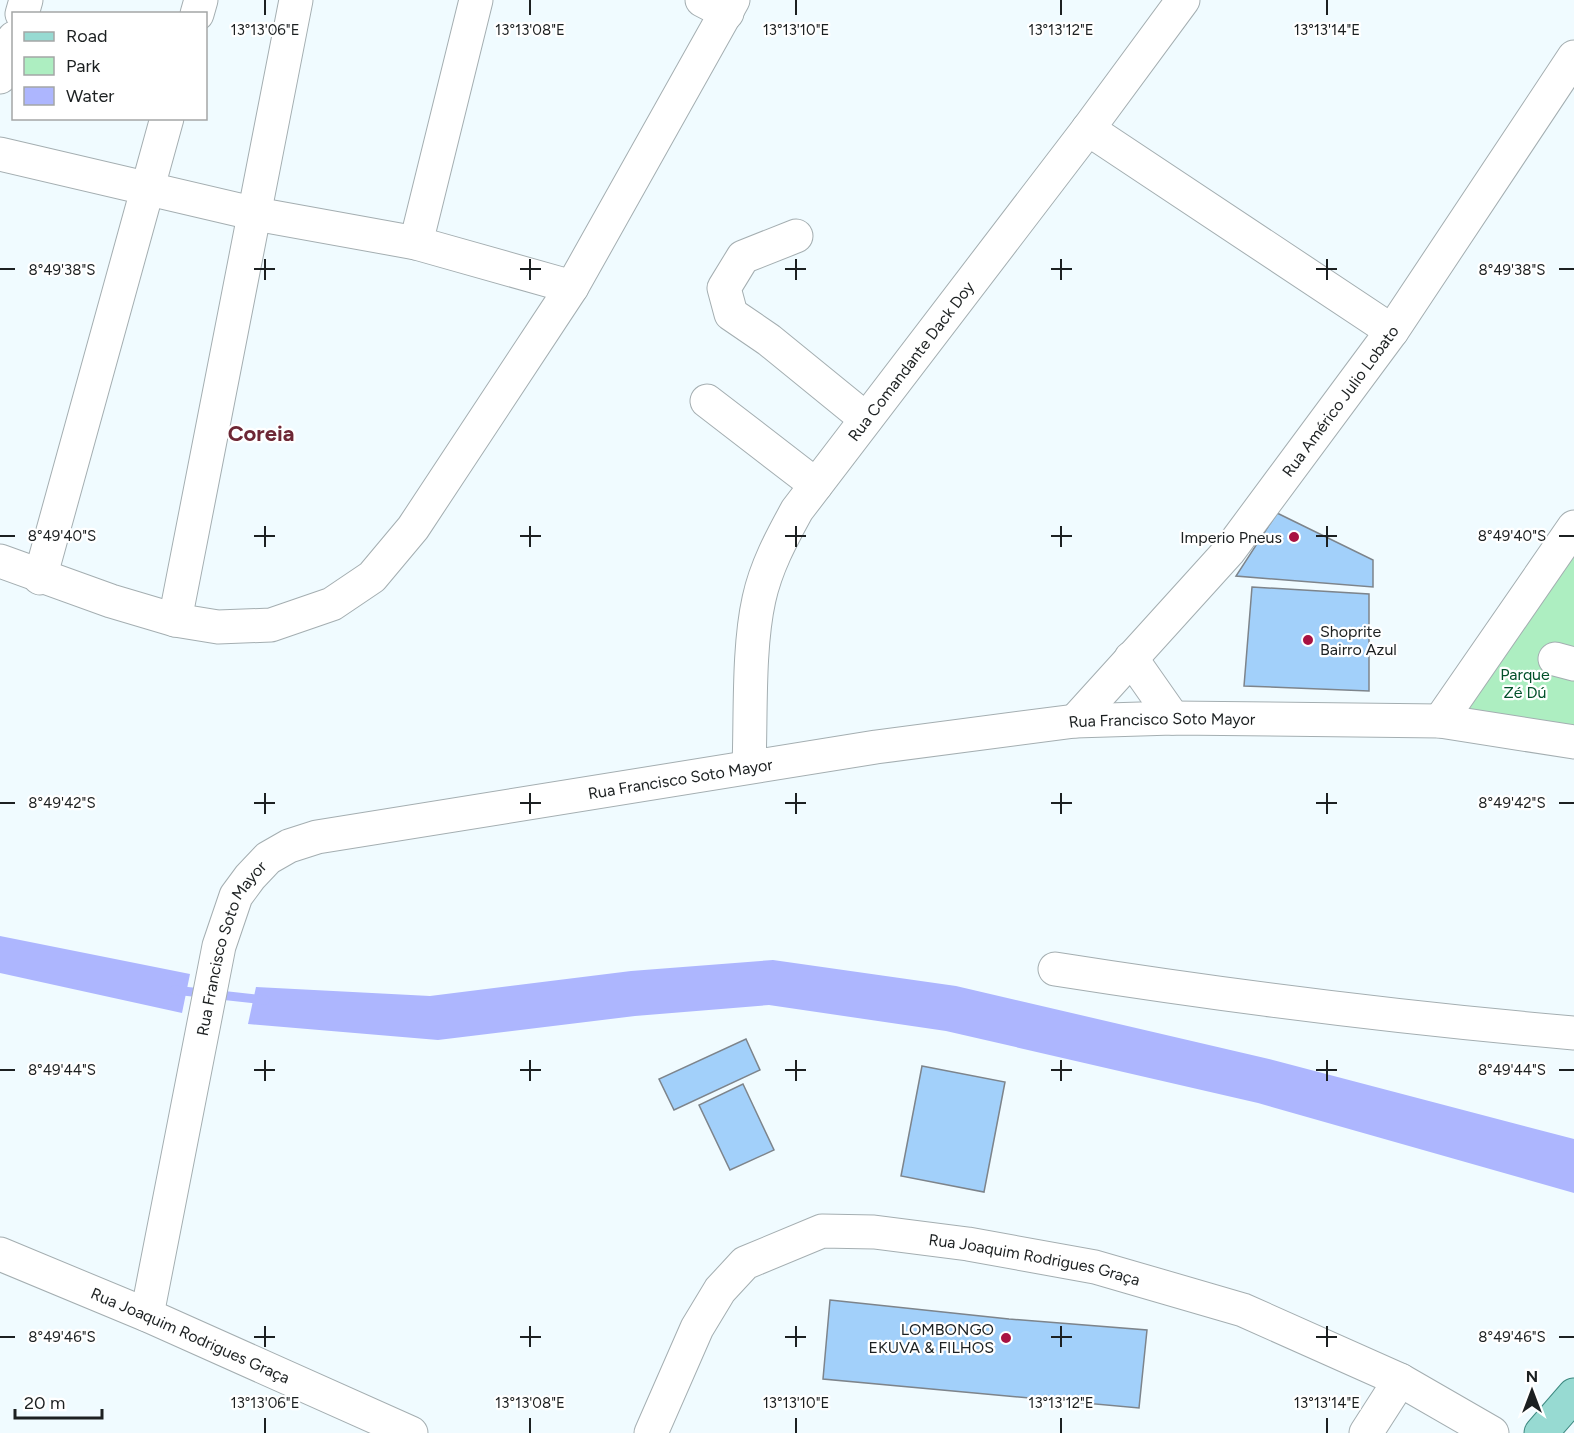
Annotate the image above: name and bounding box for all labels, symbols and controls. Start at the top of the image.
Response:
legend [12,12,207,120]
text: 13°13'06"E [230,21,300,39]
text: 13°13'08"E [495,21,565,39]
text: 13°13'10"E [763,21,829,39]
text: 13°13'12"E [1028,21,1094,39]
text: 13°13'14"E [1294,21,1360,39]
text: Road [66,25,107,47]
text: Park [66,55,101,77]
text: Water [66,85,114,107]
text: 8°49'38"S [29,261,95,279]
text: 8°49'38"S [1479,261,1545,279]
street label: Rua Comandante Dack Doy [844,277,978,445]
street label: Rua Américo Julio Lobato [1278,322,1402,480]
district label: Coreia [228,420,294,447]
text: 8°49'40"S [28,527,96,545]
text: 8°49'40"S [1478,527,1546,545]
place label: Imperio Pneus [1180,528,1282,547]
marker: Imperio Pneus [1287,530,1301,544]
place label: Shoprite Bairro Azul [1320,622,1397,659]
marker: Shoprite Bairro Azul [1301,633,1315,647]
park label: Parque Zé Dú [1500,665,1550,702]
street label: Rua Francisco Soto Mayor [1067,708,1256,731]
street label: Rua Francisco Soto Mayor [586,754,774,803]
text: 8°49'42"S [28,794,96,812]
text: 8°49'42"S [1478,794,1546,812]
street label: Rua Francisco Soto Mayor [192,856,270,1037]
text: 8°49'44"S [28,1061,96,1079]
text: 8°49'44"S [1478,1061,1546,1079]
street label: Rua Joaquim Rodrigues Graça [927,1230,1142,1289]
street label: Rua Joaquim Rodrigues Graça [88,1283,293,1387]
place label: LOMBONGO EKUVA & FILHOS [869,1320,994,1357]
text: 8°49'46"S [28,1328,96,1346]
text: 8°49'46"S [1478,1328,1546,1346]
marker: LOMBONGO EKUVA & FILHOS [999,1331,1013,1345]
north arrow [1502,1361,1562,1421]
text: N [1526,1367,1538,1386]
scale bar [15,1382,102,1420]
text: 20 m [24,1392,65,1414]
text: 13°13'06"E [230,1394,300,1412]
text: 13°13'08"E [495,1394,565,1412]
text: 13°13'10"E [763,1394,829,1412]
text: 13°13'12"E [1028,1394,1094,1412]
text: 13°13'14"E [1294,1394,1360,1412]

